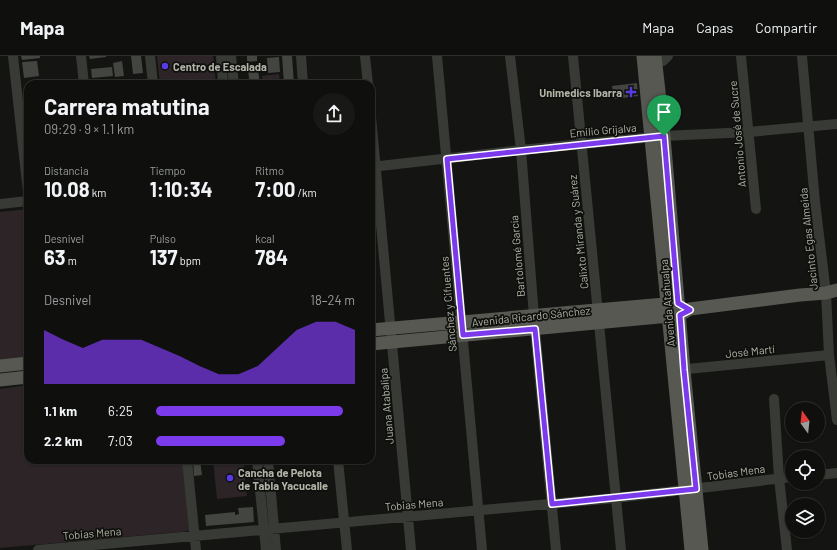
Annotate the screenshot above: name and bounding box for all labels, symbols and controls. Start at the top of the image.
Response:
text: Mapa [20,16,64,39]
text: Mapa [642,19,674,36]
text: Capas [696,19,733,36]
text: Compartir [755,19,817,36]
place label: Centro de Escalada [173,60,267,73]
marker: Centro de Escalada [160,61,170,71]
street label: Antonio José de Sucre [726,80,748,188]
place label: Unimedics Ibarra [539,86,622,99]
marker: Unimedics Ibarra [625,86,637,98]
text: Carrera matutina [44,93,210,119]
button: share [313,93,355,135]
pin [647,95,681,136]
icon: arrive [653,101,675,123]
text: 09:29 · 9 × 1.1 km [44,121,134,137]
street label: Emilio Grijalva [569,121,637,139]
text: Distancia [44,164,89,177]
text: Tiempo [150,164,186,177]
text: Ritmo [255,164,284,177]
street label: Calixto Miranda y Suárez [566,174,590,290]
text: 10.08 [44,177,90,201]
text: 1:10:34 [150,177,213,201]
text: 7:00 [255,177,295,201]
text: km [90,186,106,199]
text: /km [295,186,317,199]
street label: Jacinto Egas Almeida [796,187,820,291]
street label: Bartolomé García [507,215,527,297]
text: Desnivel [44,232,84,245]
text: Pulso [150,232,176,245]
text: kcal [255,232,275,245]
text: 63 [44,245,66,269]
text: 137 [150,245,177,269]
text: 784 [255,245,288,269]
text: m [66,254,77,267]
text: bpm [177,254,201,267]
street label: Sánchez y Cifuentes [437,256,459,352]
street label: Avenida Atahualpa [657,259,677,347]
text: Desnivel [44,292,91,308]
text: 18–24 m [310,292,355,308]
street label: Avenida Ricardo Sánchez [471,303,591,329]
street label: José Martí [725,342,776,360]
street label: Juana Atabalipa [376,367,396,445]
north arrow [785,402,825,442]
map controls [785,402,825,538]
text: 1.1 km [44,403,77,419]
text: 6:25 [108,403,133,419]
text: 2.2 km [44,433,82,449]
text: 7:03 [108,433,133,449]
button: locate [785,450,825,490]
street label: Tobias Mena [706,461,766,483]
place label: Cancha de Pelota de Tabla Yacucalle [238,466,328,492]
marker: Cancha de Pelota de Tabla Yacucalle [225,473,235,483]
street label: Tobias Mena [384,495,444,513]
button: layers [785,498,825,538]
street label: Tobias Mena [62,524,122,542]

